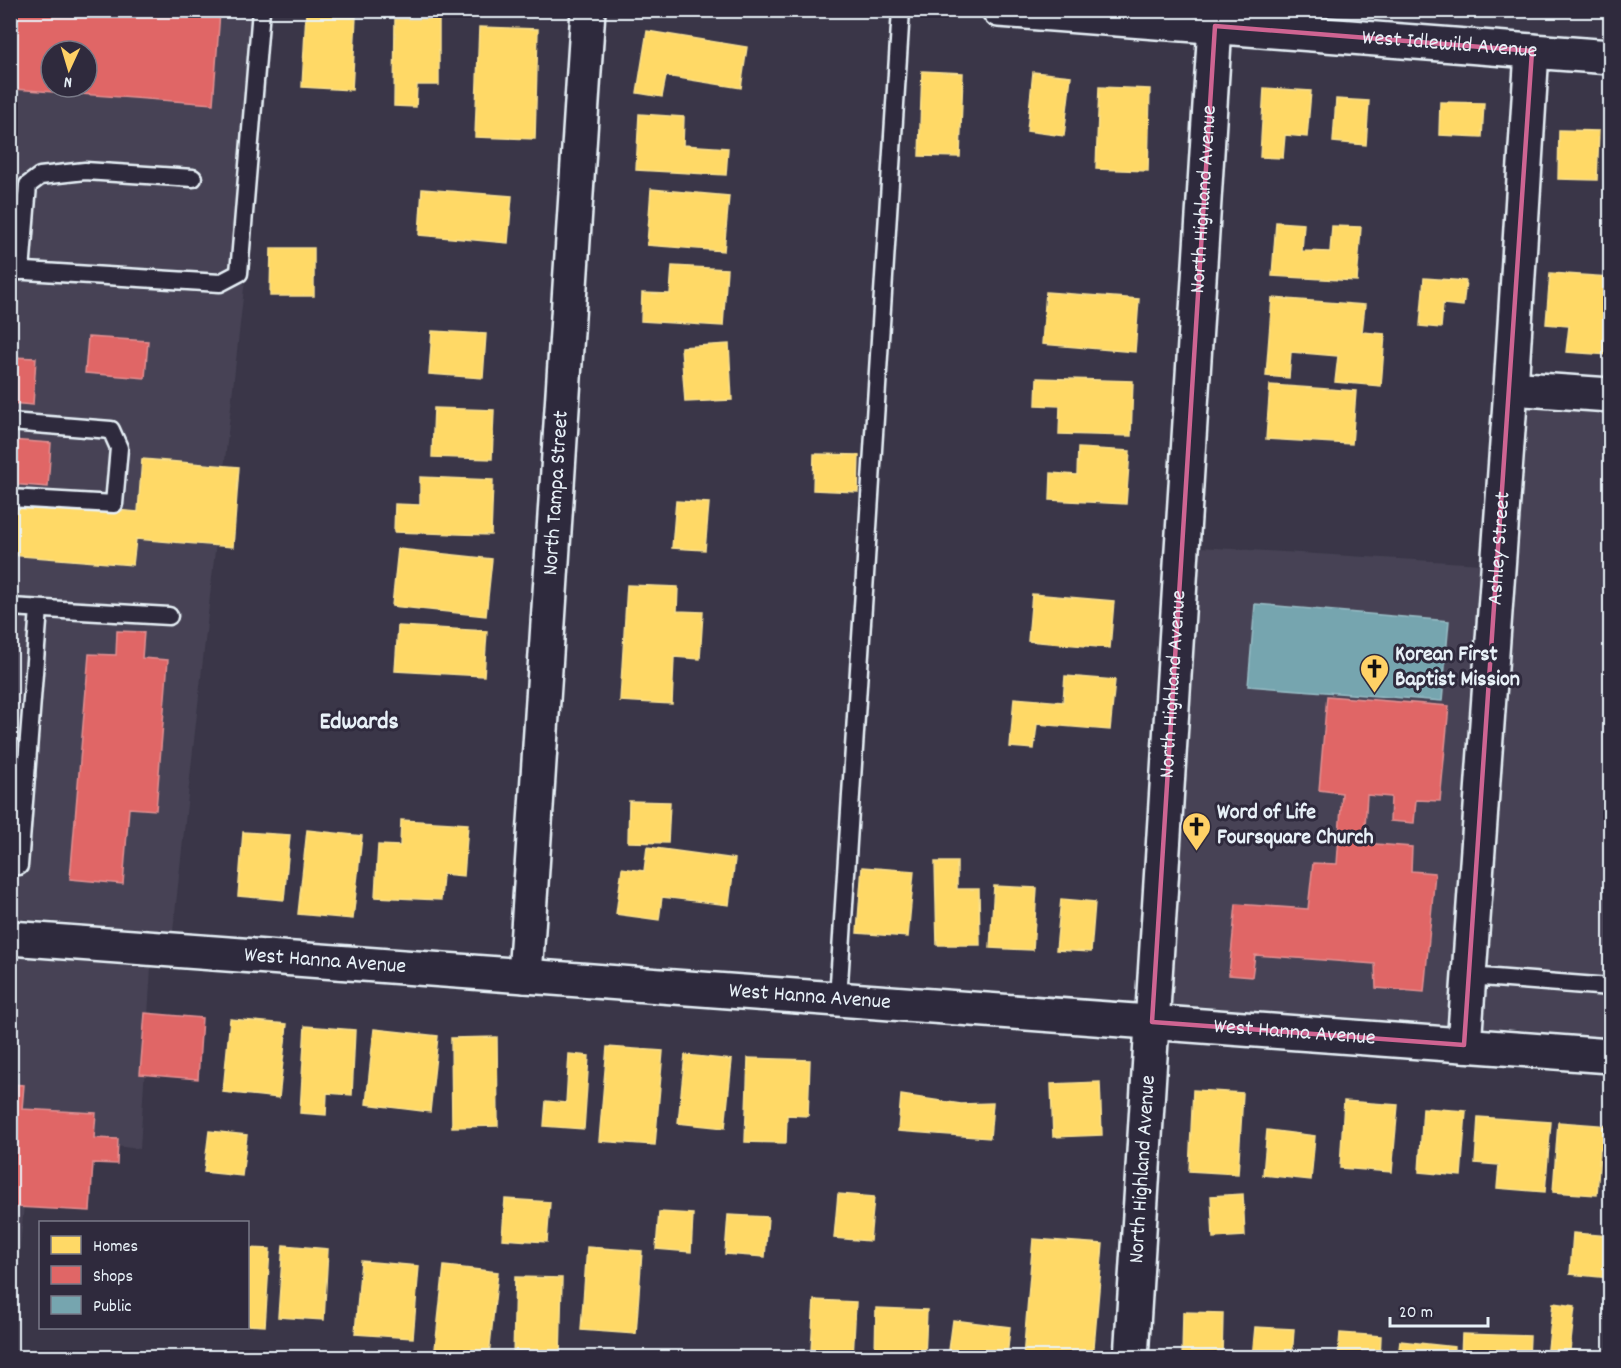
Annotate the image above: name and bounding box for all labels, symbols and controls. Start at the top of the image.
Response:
street label: West Idlewild Avenue [1361,22,1539,67]
north arrow [39,39,99,99]
text: N [63,70,73,93]
street label: North Highland Avenue [1183,104,1225,294]
street label: North Tampa Street [536,409,577,577]
street label: Ashley Street [1480,490,1519,606]
street label: North Highland Avenue [1152,589,1195,779]
place label: Korean First Baptist Mission [1395,640,1520,696]
church icon: Korean First Baptist Mission [1358,652,1390,694]
district label: Edwards [319,706,399,740]
place label: Word of Life Foursquare Church [1217,798,1374,854]
church icon: Word of Life Foursquare Church [1180,810,1212,852]
street label: West Hanna Avenue [243,940,407,983]
street label: West Hanna Avenue [728,976,892,1018]
street label: West Hanna Avenue [1212,1011,1377,1054]
street label: North Highland Avenue [1121,1074,1164,1264]
legend [39,1221,249,1329]
text: Homes [93,1235,138,1260]
text: Shops [93,1265,133,1290]
scale bar [1390,1290,1488,1328]
text: Public [93,1295,132,1320]
text: 20 m [1399,1301,1433,1326]

